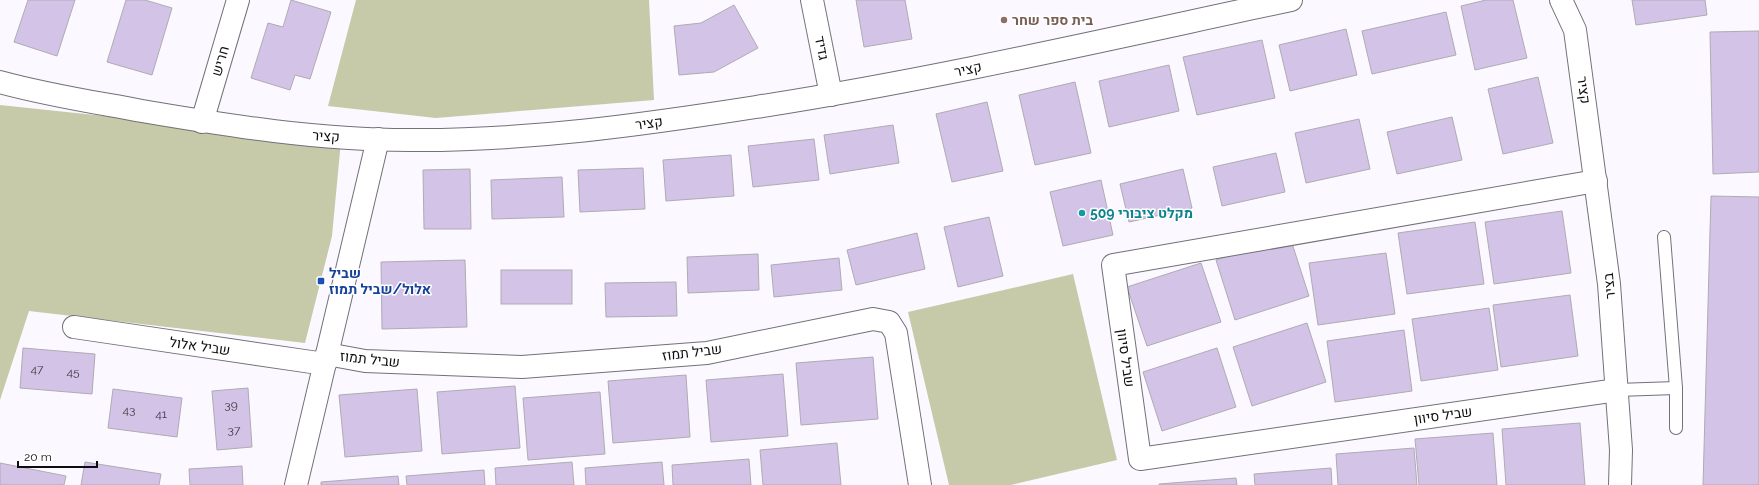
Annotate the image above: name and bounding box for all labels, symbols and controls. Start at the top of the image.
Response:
place label: בית ספר שחר [1012,12,1094,28]
marker: בית ספר שחר [999,15,1009,25]
street label: גדיד [812,35,832,61]
street label: חריש [208,44,232,78]
street label: קציר [953,58,983,80]
street label: קציר [1574,75,1594,105]
street label: קציר [634,113,664,133]
street label: קציר [312,127,340,145]
place label: מקלט ציבורי 509 [1090,205,1193,221]
marker: מקלט ציבורי 509 [1077,208,1087,218]
place label: שביל אלול/שביל תמוז [329,265,431,297]
street label: בציר [1600,272,1618,300]
marker: שביל אלול/שביל תמוז [316,276,326,286]
street label: שביל סיוון [1114,328,1138,388]
street label: שביל אלול [169,334,231,358]
street label: שביל תמוז [661,340,723,364]
street label: שביל תמוז [339,348,401,370]
house number: 47 [31,362,44,376]
house number: 45 [66,365,80,379]
house number: 39 [224,398,238,412]
house number: 43 [123,403,135,417]
street label: שביל סיוון [1413,403,1473,427]
house number: 41 [155,407,167,421]
house number: 37 [228,423,241,437]
scale bar [18,443,97,469]
text: 20 m [24,450,52,464]

